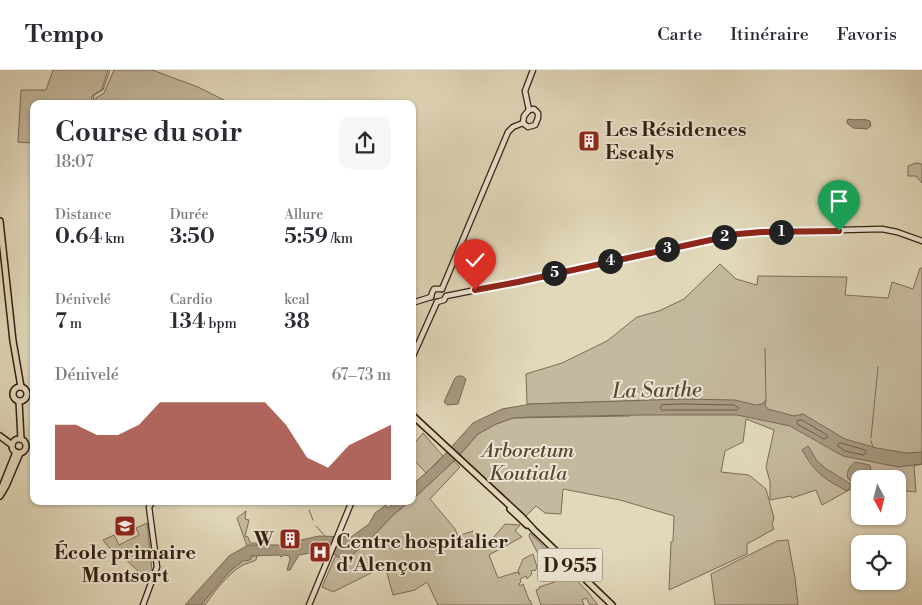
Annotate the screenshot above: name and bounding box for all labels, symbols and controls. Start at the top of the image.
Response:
text: Tempo [25,20,104,50]
text: Carte [657,23,702,46]
text: Itinéraire [730,23,809,46]
text: Favoris [837,23,897,46]
text: Course du soir [55,115,243,150]
button: share [339,117,391,169]
place label: Les Résidences Escalys [605,118,747,166]
building icon: Les Résidences Escalys [577,129,601,153]
text: 18:07 [55,152,93,172]
pin [818,180,860,231]
icon: arrive [825,187,853,215]
text: Distance [55,206,112,224]
text: Durée [170,206,209,224]
text: Allure [284,206,323,224]
pin: 1 [768,220,794,244]
text: 1 [778,223,785,241]
text: 0.64 [55,224,102,250]
text: 3:50 [170,224,215,250]
text: 5:59 [284,224,328,250]
pin: 2 [712,224,736,250]
text: 2 [720,228,729,246]
text: km [102,230,125,248]
text: /km [328,230,353,248]
pin: 3 [654,236,680,262]
pin [454,239,496,290]
text: 3 [663,240,672,258]
icon: check [461,246,489,274]
pin: 4 [598,248,622,274]
text: 4 [606,252,615,270]
pin: 5 [542,260,566,286]
text: 5 [550,264,559,282]
text: Dénivelé [55,291,111,309]
text: Cardio [170,291,213,309]
text: kcal [284,291,310,309]
text: 7 [55,309,67,335]
text: 134 [170,309,206,335]
text: 38 [284,309,310,335]
text: m [67,315,82,333]
text: bpm [206,315,237,333]
text: Dénivelé [55,365,119,385]
text: 67–73 m [331,365,391,385]
water label: La Sarthe [611,377,702,405]
park label: Arboretum Koutiala [480,439,575,487]
north arrow [851,470,906,525]
map controls [851,470,906,590]
school or university icon: École primaire Montsort [113,514,137,538]
building icon: W [278,527,302,551]
place label: W [253,528,275,553]
place label: Centre hospitalier d'Alençon [336,530,508,578]
button: locate [851,535,906,590]
place label: École primaire Montsort [54,540,196,589]
hospital icon: Centre hospitalier d'Alençon [308,540,332,564]
road number: D 955 [538,548,602,582]

